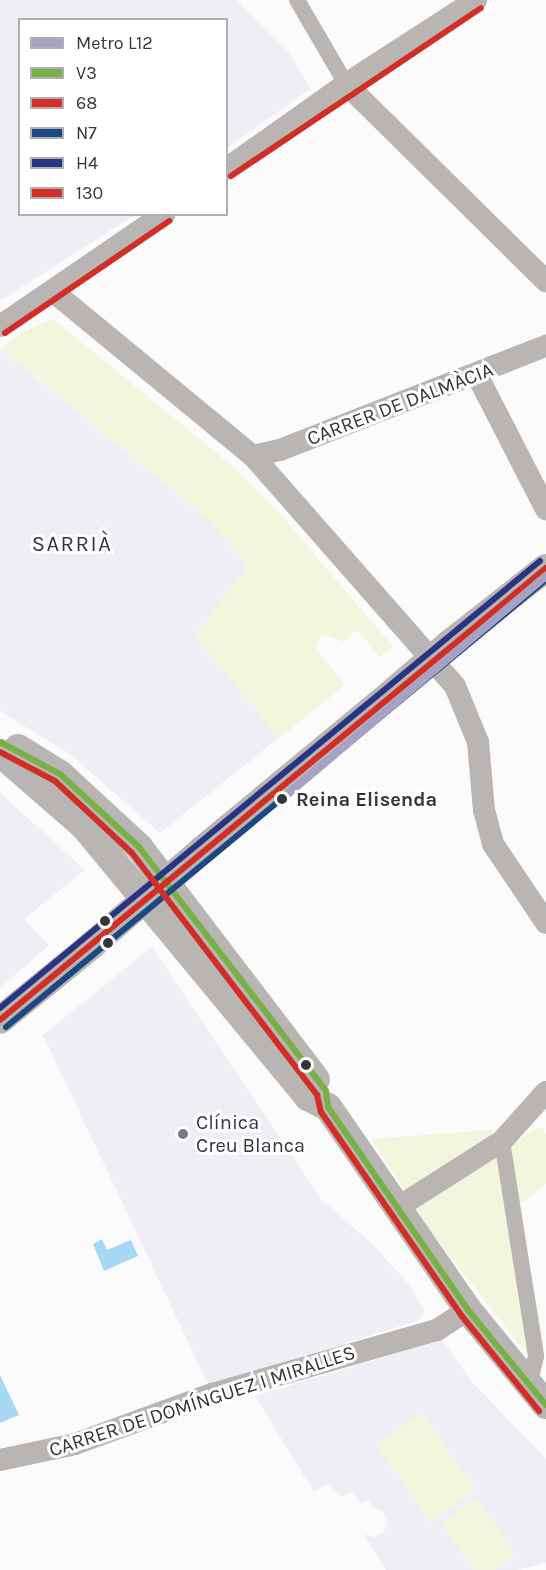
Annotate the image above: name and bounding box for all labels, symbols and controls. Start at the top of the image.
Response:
legend [18,18,228,216]
text: Metro L12 [76,32,153,54]
text: V3 [76,62,97,84]
text: 68 [76,92,97,114]
text: N7 [76,122,97,144]
text: H4 [76,152,98,174]
text: 130 [76,182,103,204]
street label: CARRER DE DALMÀCIA [304,357,496,451]
district label: SARRIÀ [32,532,112,558]
place label: Reina Elisenda [296,787,437,811]
marker: Reina Elisenda [273,790,291,808]
unlabelled marker [99,915,111,927]
unlabelled marker [102,937,114,949]
unlabelled marker [300,1059,312,1071]
place label: Clínica Creu Blanca [196,1110,305,1157]
marker: Clínica Creu Blanca [174,1125,192,1143]
street label: CARRER DE DOMÍNGUEZ I MIRALLES [46,1340,358,1462]

